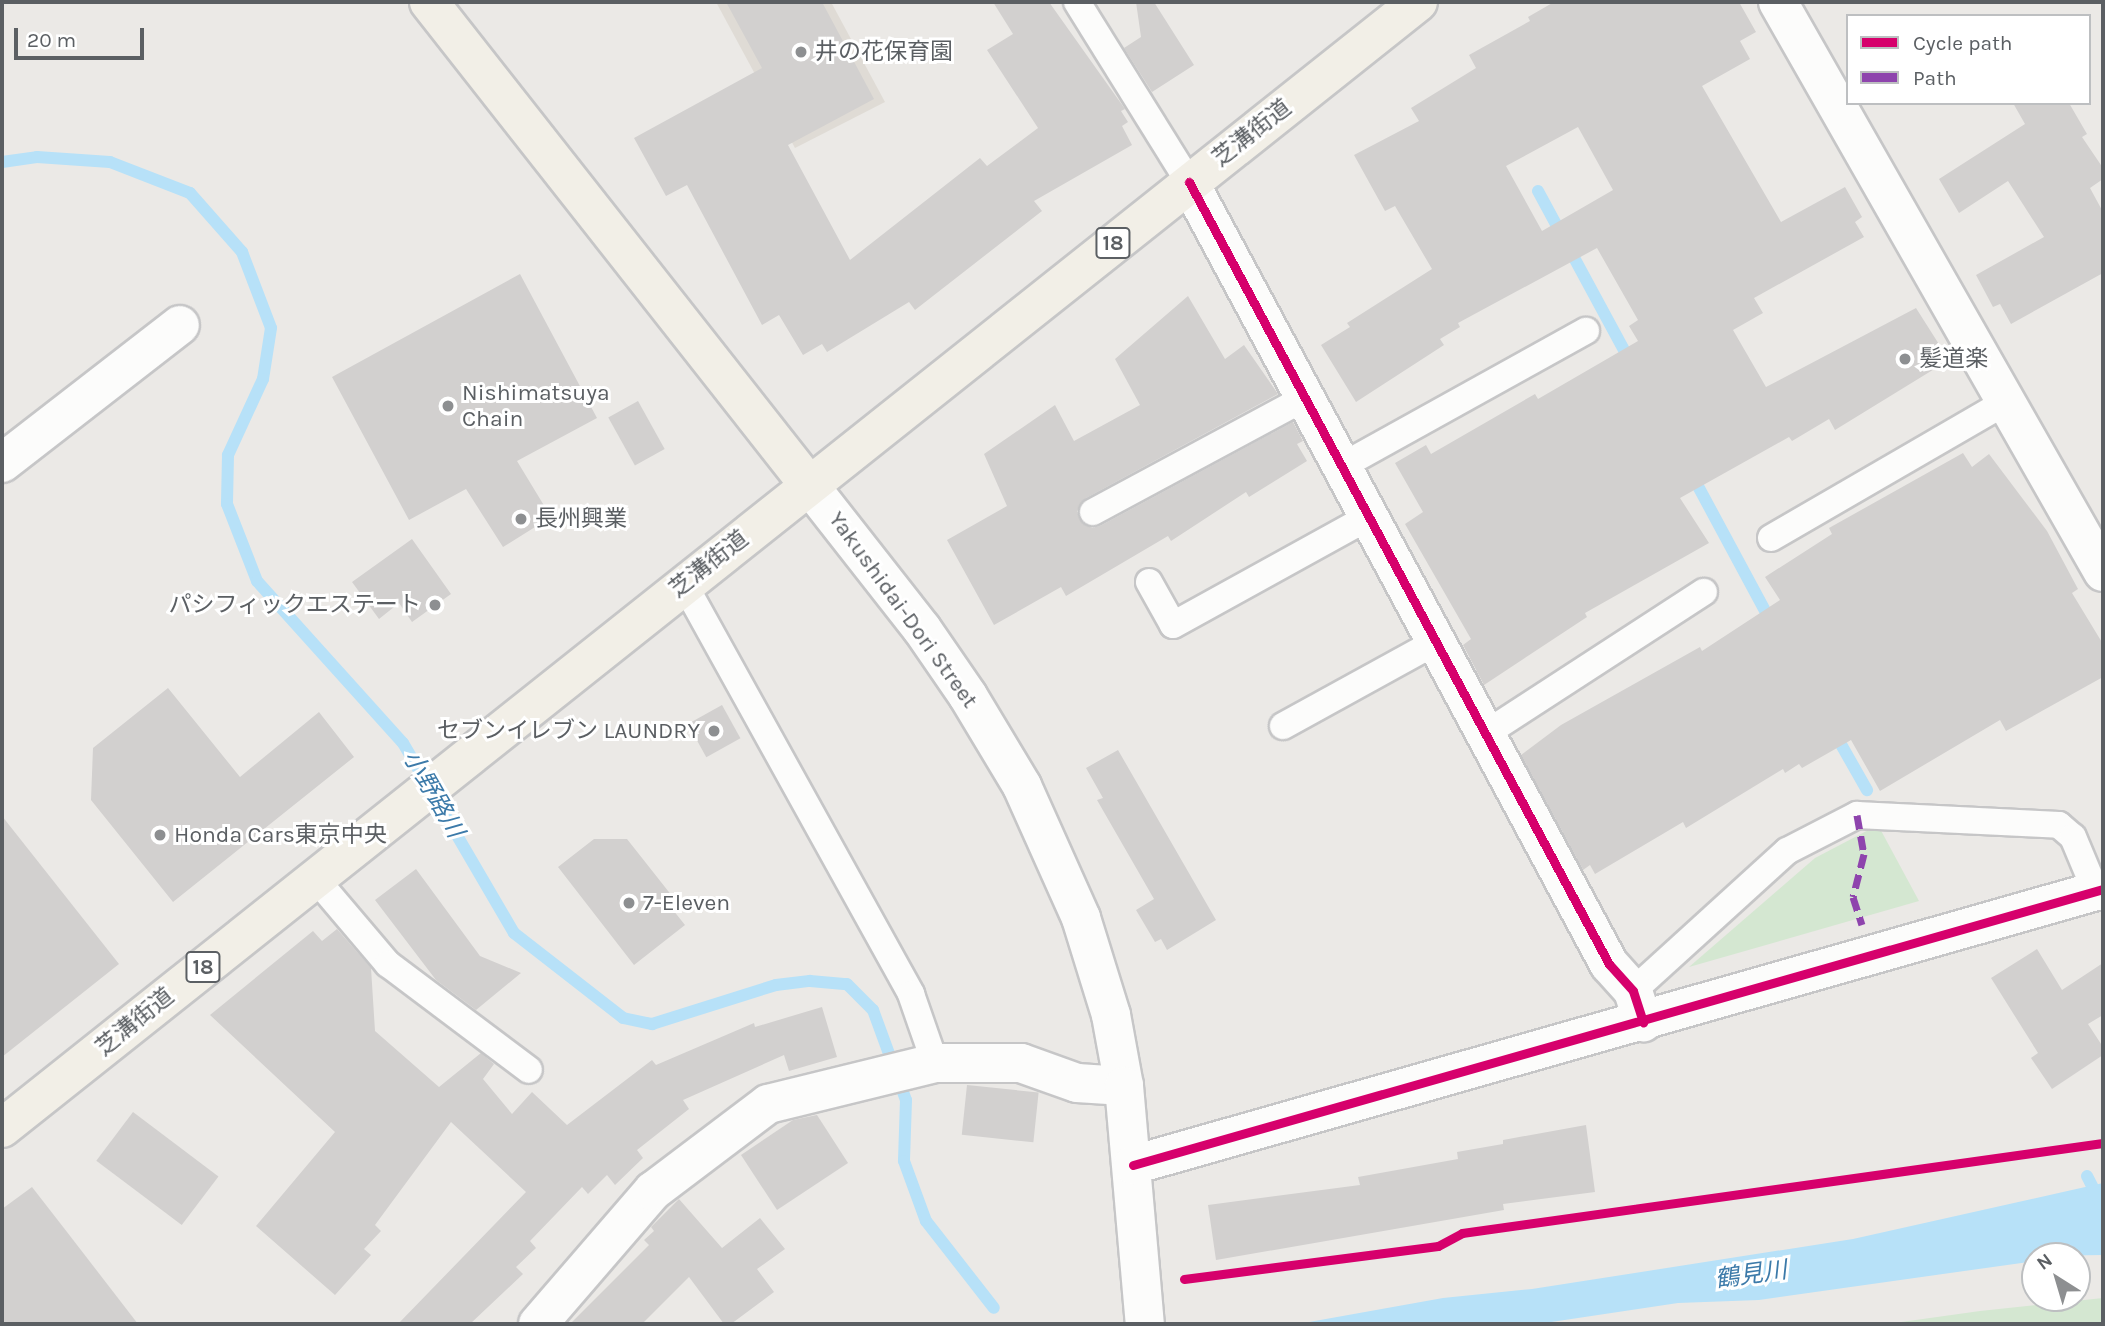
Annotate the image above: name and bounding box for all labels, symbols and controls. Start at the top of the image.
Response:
scale bar [18,14,147,58]
legend [1846,14,2091,105]
text: 20 m [27,28,76,52]
text: Cycle path [1913,31,2013,55]
place label: 井の花保育園 [815,38,953,66]
marker: 井の花保育園 [793,44,809,60]
text: Path [1913,66,1957,90]
street label: 芝溝街道 [1207,94,1297,172]
road number: 18 [1094,226,1132,260]
place label: 髪道楽 [1919,345,1988,373]
marker: 髪道楽 [1897,351,1913,367]
place label: Nishimatsuya Chain [462,379,610,433]
marker: Nishimatsuya Chain [440,398,456,414]
place label: 長州興業 [535,505,627,533]
street label: Yakushidai-Dori Street [822,506,984,714]
marker: 長州興業 [513,511,529,527]
street label: 芝溝街道 [664,525,754,603]
place label: パシフィックエステート [168,591,421,619]
marker: パシフィックエステート [427,597,443,613]
place label: セブンイレブン LAUNDRY [437,717,700,745]
marker: セブンイレブン LAUNDRY [706,723,722,739]
water label: 小野路川 [397,745,469,843]
place label: Honda Cars東京中央 [174,821,387,849]
marker: Honda Cars東京中央 [152,827,168,843]
place label: 7-Eleven [643,889,730,917]
marker: 7-Eleven [621,895,637,911]
road number: 18 [184,950,222,984]
street label: 芝溝街道 [91,982,179,1062]
north arrow [2021,1242,2091,1312]
text: N [2033,1249,2057,1275]
water label: 鶴見川 [1713,1256,1789,1294]

